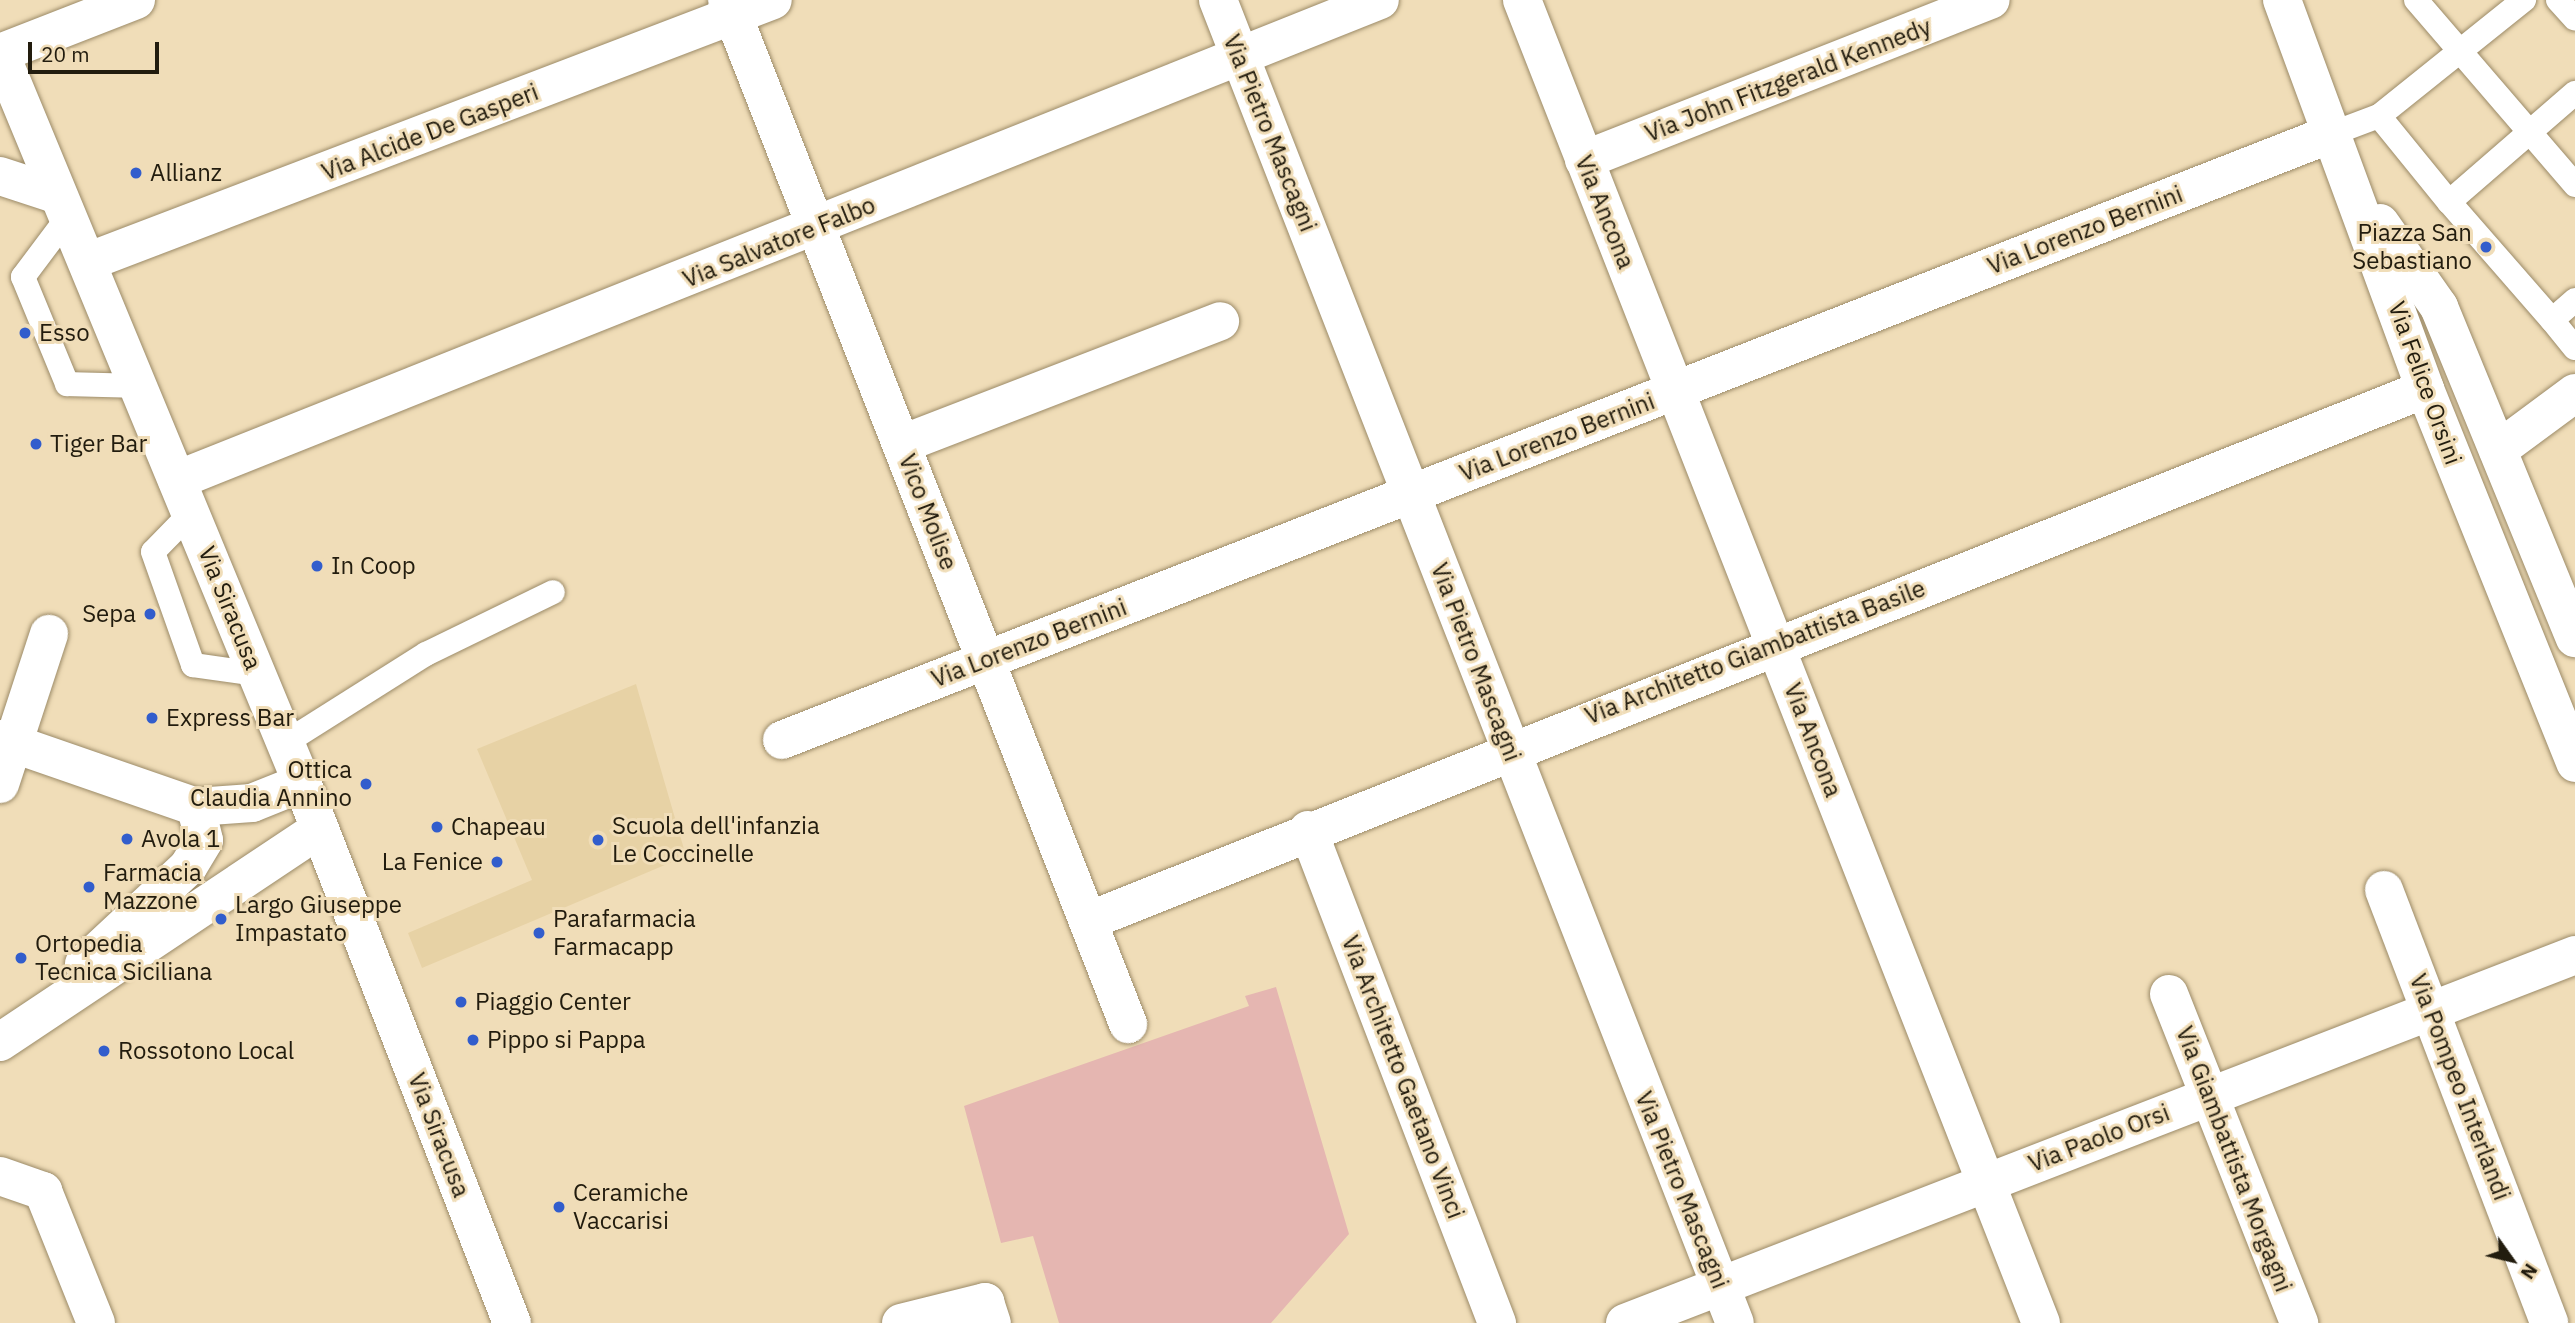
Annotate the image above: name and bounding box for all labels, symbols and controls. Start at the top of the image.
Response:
street label: Via John Fitzgerald Kennedy [1641,12,1935,148]
scale bar [32,28,163,72]
street label: Via Pietro Mascagni [1217,30,1323,236]
text: 20 m [41,40,90,68]
street label: Via Alcide De Gasperi [318,77,542,187]
street label: Via Ancona [1569,151,1641,273]
place label: Allianz [150,159,222,187]
marker: Allianz [128,165,144,181]
street label: Via Lorenzo Bernini [1983,180,2187,280]
street label: Via Salvatore Falbo [679,190,879,294]
place label: Piazza San Sebastiano [2352,219,2472,275]
marker: Piazza San Sebastiano [2478,239,2494,255]
street label: Via Felice Orsini [2382,297,2468,469]
place label: Esso [39,319,90,347]
marker: Esso [17,325,33,341]
street label: Via Lorenzo Bernini [1455,387,1659,487]
place label: Tiger Bar [50,430,147,458]
marker: Tiger Bar [28,436,44,452]
street label: Vico Molise [893,450,963,574]
street label: Via Siracusa [192,542,268,674]
place label: In Coop [331,552,416,580]
marker: In Coop [309,558,325,574]
street label: Via Pietro Mascagni [1425,559,1527,765]
street label: Via Architetto Giambattista Basile [1581,574,1929,730]
street label: Via Lorenzo Bernini [927,593,1131,693]
place label: Sepa [82,600,136,628]
marker: Sepa [142,606,158,622]
street label: Via Ancona [1778,679,1848,801]
place label: Express Bar [166,704,294,732]
marker: Express Bar [144,710,160,726]
place label: Ottica Claudia Annino [190,756,352,812]
marker: Ottica Claudia Annino [358,776,374,792]
place label: Scuola dell'infanzia Le Coccinelle [612,812,820,868]
place label: Chapeau [451,813,546,841]
marker: Chapeau [429,819,445,835]
place label: Avola 1 [141,825,220,853]
marker: Avola 1 [119,831,135,847]
marker: Scuola dell'infanzia Le Coccinelle [590,832,606,848]
place label: La Fenice [382,848,483,876]
marker: La Fenice [489,854,505,870]
place label: Farmacia Mazzone [103,859,202,915]
marker: Farmacia Mazzone [81,879,97,895]
place label: Largo Giuseppe Impastato [235,891,402,947]
place label: Parafarmacia Farmacapp [553,905,696,961]
marker: Largo Giuseppe Impastato [213,911,229,927]
marker: Parafarmacia Farmacapp [531,925,547,941]
place label: Ortopedia Tecnica Siciliana [35,930,212,986]
street label: Via Architetto Gaetano Vinci [1336,931,1470,1223]
marker: Ortopedia Tecnica Siciliana [13,950,29,966]
street label: Via Pompeo Interlandi [2404,970,2516,1204]
place label: Piaggio Center [475,988,631,1016]
marker: Piaggio Center [453,994,469,1010]
street label: Via Giambattista Morgagni [2170,1022,2298,1296]
place label: Pippo si Pappa [487,1026,646,1054]
marker: Pippo si Pappa [465,1032,481,1048]
place label: Rossotono Local [118,1037,294,1065]
marker: Rossotono Local [96,1043,112,1059]
street label: Via Siracusa [402,1069,476,1201]
street label: Via Pietro Mascagni [1629,1087,1735,1293]
street label: Via Paolo Orsi [2024,1098,2174,1178]
place label: Ceramiche Vaccarisi [573,1179,688,1235]
marker: Ceramiche Vaccarisi [551,1199,567,1215]
north arrow [2477,1225,2547,1295]
text: N [2516,1259,2543,1284]

